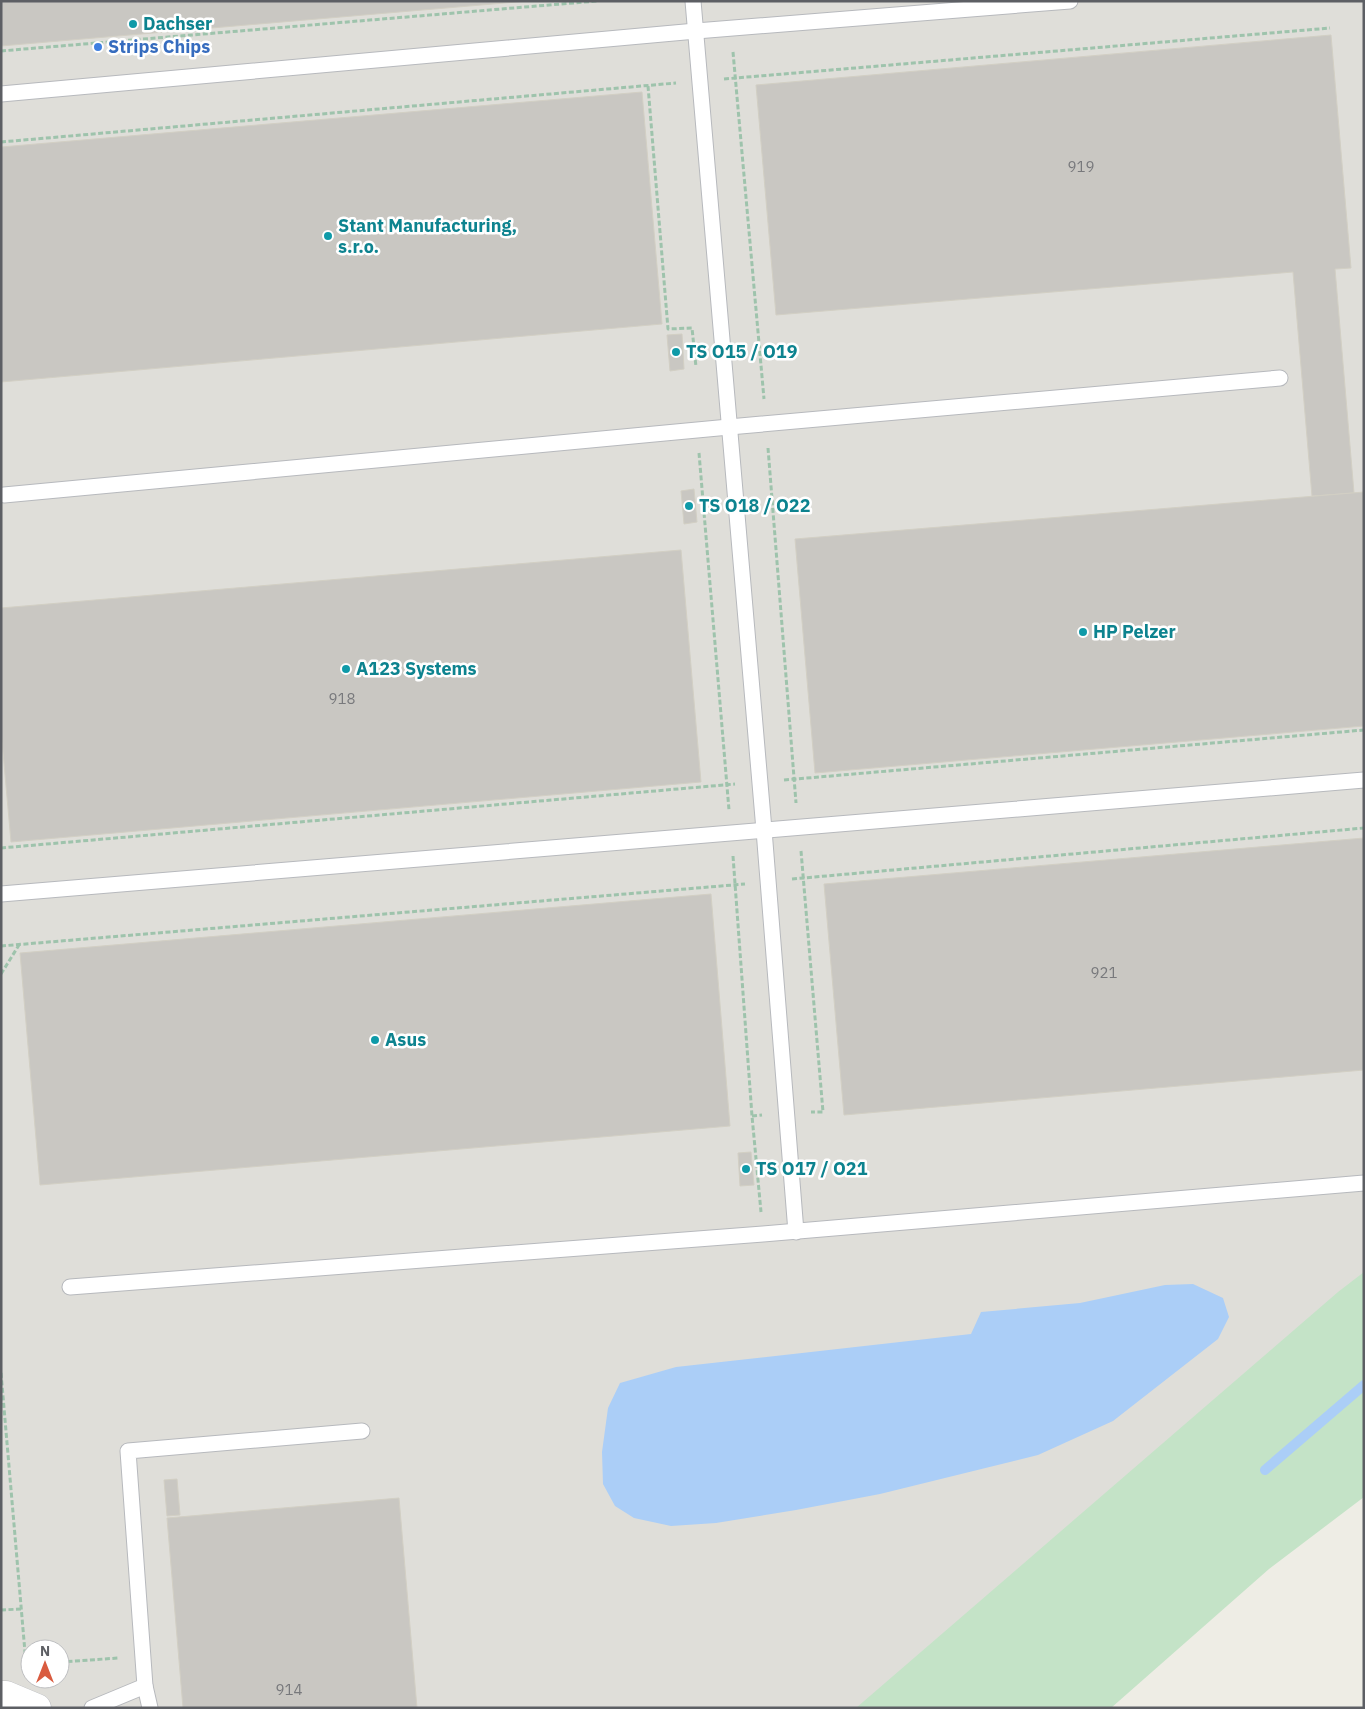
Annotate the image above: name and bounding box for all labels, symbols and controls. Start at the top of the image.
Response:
place label: Dachser [143,12,212,35]
marker: Dachser [127,18,139,30]
place label: Strips Chips [108,35,210,58]
marker: Strips Chips [92,41,104,53]
house number: 919 [1067,157,1095,176]
place label: Stant Manufacturing, s.r.o. [338,214,517,258]
marker: Stant Manufacturing, s.r.o. [322,230,334,242]
place label: TS O15 / O19 [686,340,798,363]
marker: TS O15 / O19 [670,346,682,358]
place label: TS O18 / O22 [699,494,810,517]
marker: TS O18 / O22 [683,500,695,512]
place label: HP Pelzer [1093,620,1176,643]
marker: HP Pelzer [1077,626,1089,638]
place label: A123 Systems [356,657,477,680]
marker: A123 Systems [340,663,352,675]
house number: 918 [328,689,356,708]
house number: 921 [1090,963,1118,982]
place label: Asus [385,1028,426,1051]
marker: Asus [369,1034,381,1046]
place label: TS O17 / O21 [756,1157,868,1180]
marker: TS O17 / O21 [740,1163,752,1175]
north arrow [20,1639,70,1689]
text: N [40,1642,50,1660]
house number: 914 [275,1680,303,1699]

